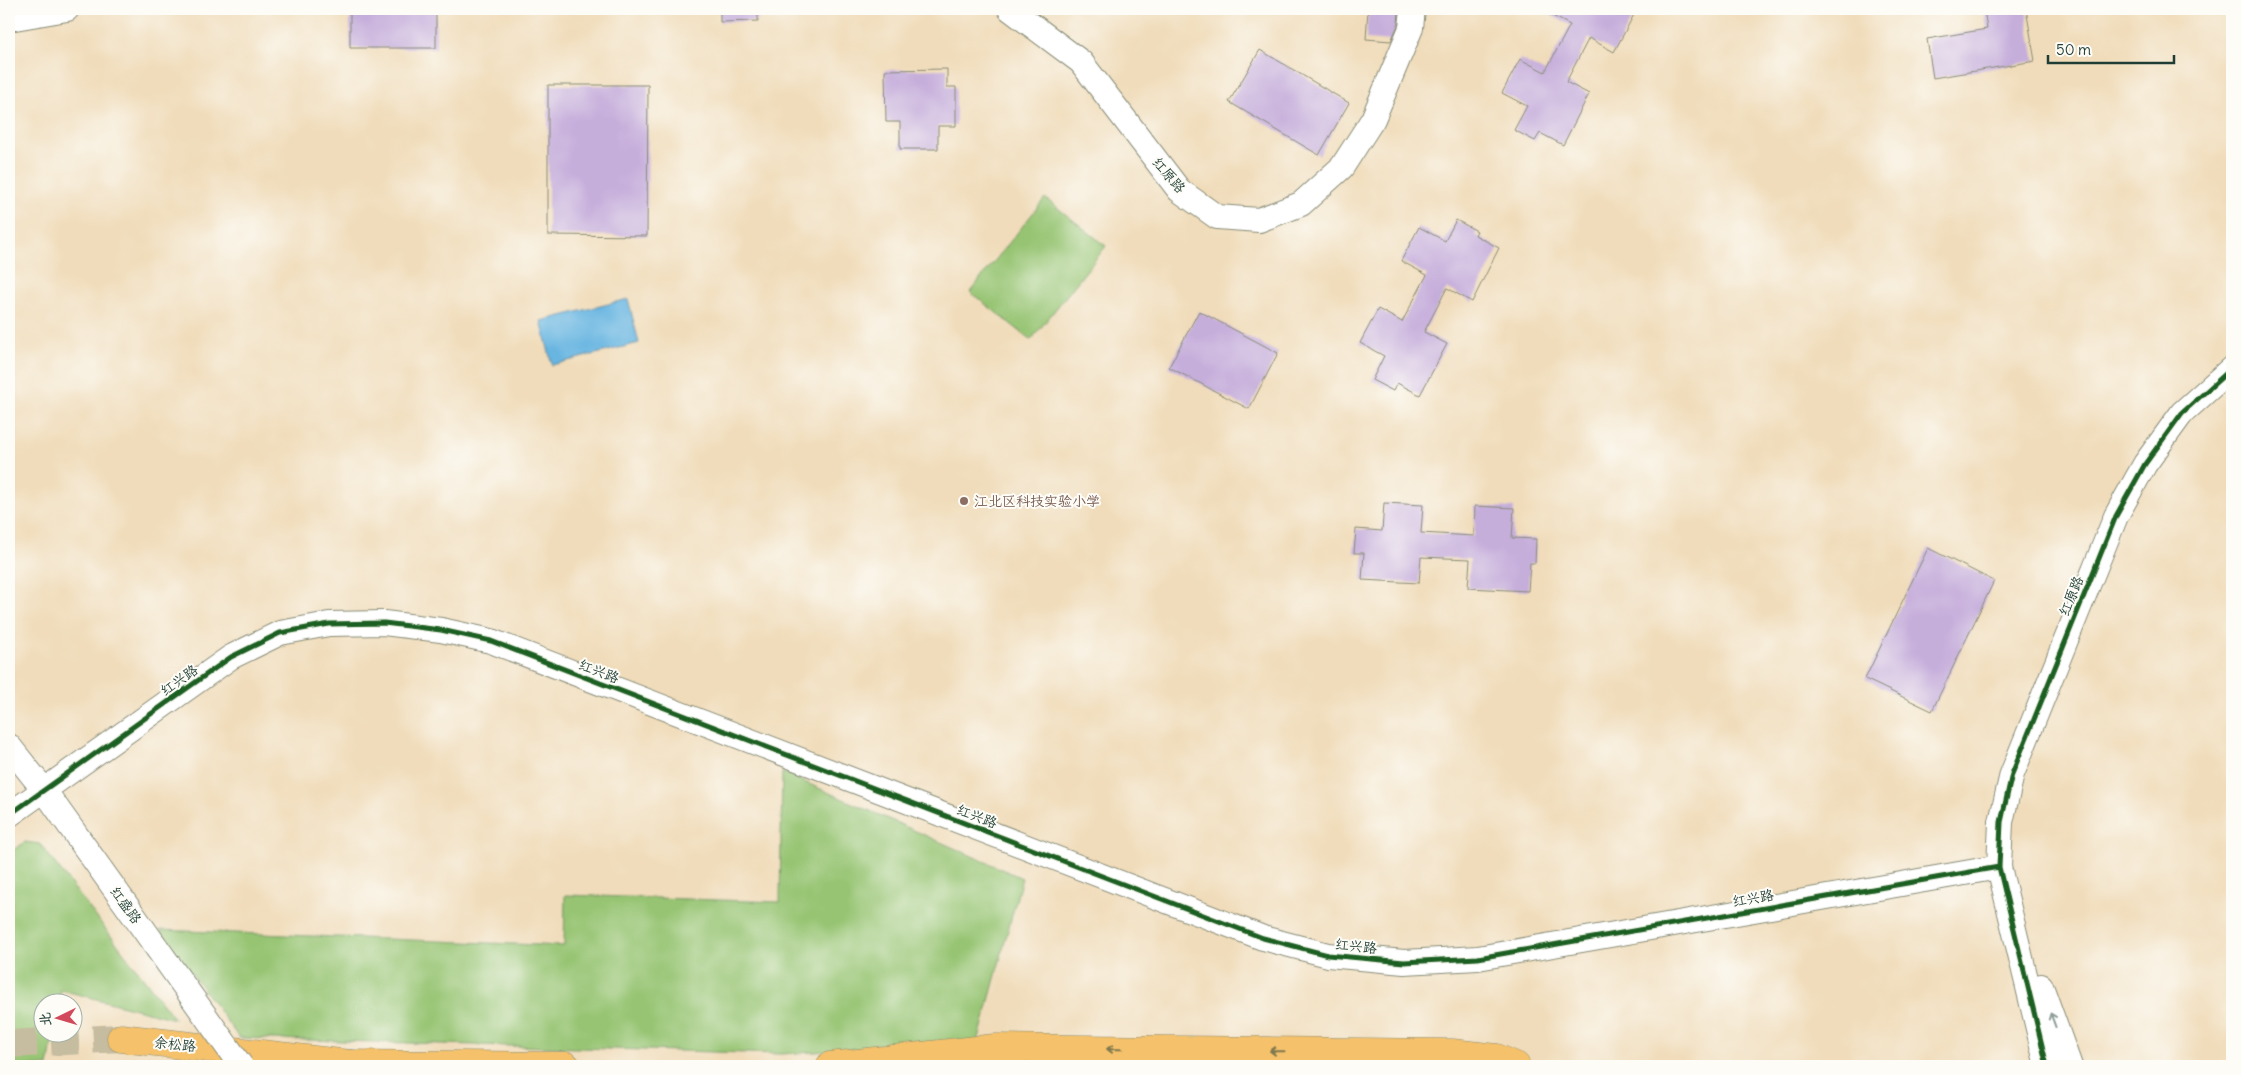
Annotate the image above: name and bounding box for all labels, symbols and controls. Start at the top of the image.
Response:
scale bar [2048,32,2175,64]
text: 50 m [2056,40,2091,59]
street label: 红原路 [1148,153,1190,197]
place label: 江北区科技实验小学 [974,492,1100,510]
marker: 江北区科技实验小学 [958,495,970,507]
street label: 红原路 [2055,573,2087,619]
street label: 红兴路 [576,655,622,687]
street label: 红兴路 [157,661,201,699]
street label: 红兴路 [954,800,1000,832]
street label: 红盛路 [106,883,146,927]
street label: 红兴路 [1731,885,1775,911]
street label: 红兴路 [1334,935,1378,957]
north arrow [32,992,82,1042]
text: 北 [35,1011,55,1027]
one-way arrow [2048,1013,2057,1029]
street label: 余松路 [153,1033,197,1055]
one-way arrow [1106,1044,1122,1054]
one-way arrow [1269,1046,1285,1056]

